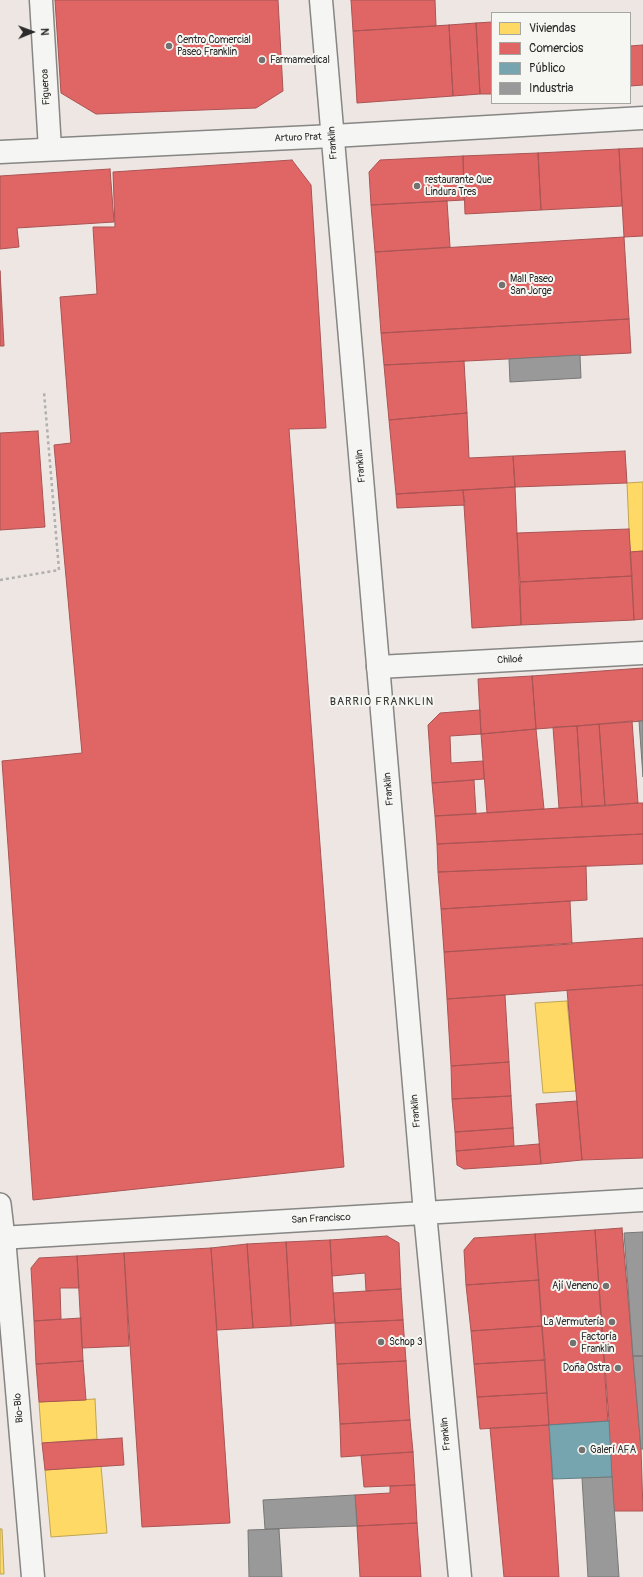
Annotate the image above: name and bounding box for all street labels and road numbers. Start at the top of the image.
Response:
street label: Figueroa [39,69,53,105]
street label: Franklin [326,126,340,160]
street label: Arturo Prat [274,131,322,145]
street label: Franklin [354,449,368,483]
street label: Chiloé [497,653,523,667]
street label: Franklin [382,772,396,806]
street label: Franklin [409,1094,423,1128]
street label: San Francisco [291,1211,351,1227]
street label: Bio-Bio [12,1393,26,1423]
street label: Franklin [439,1417,453,1451]

